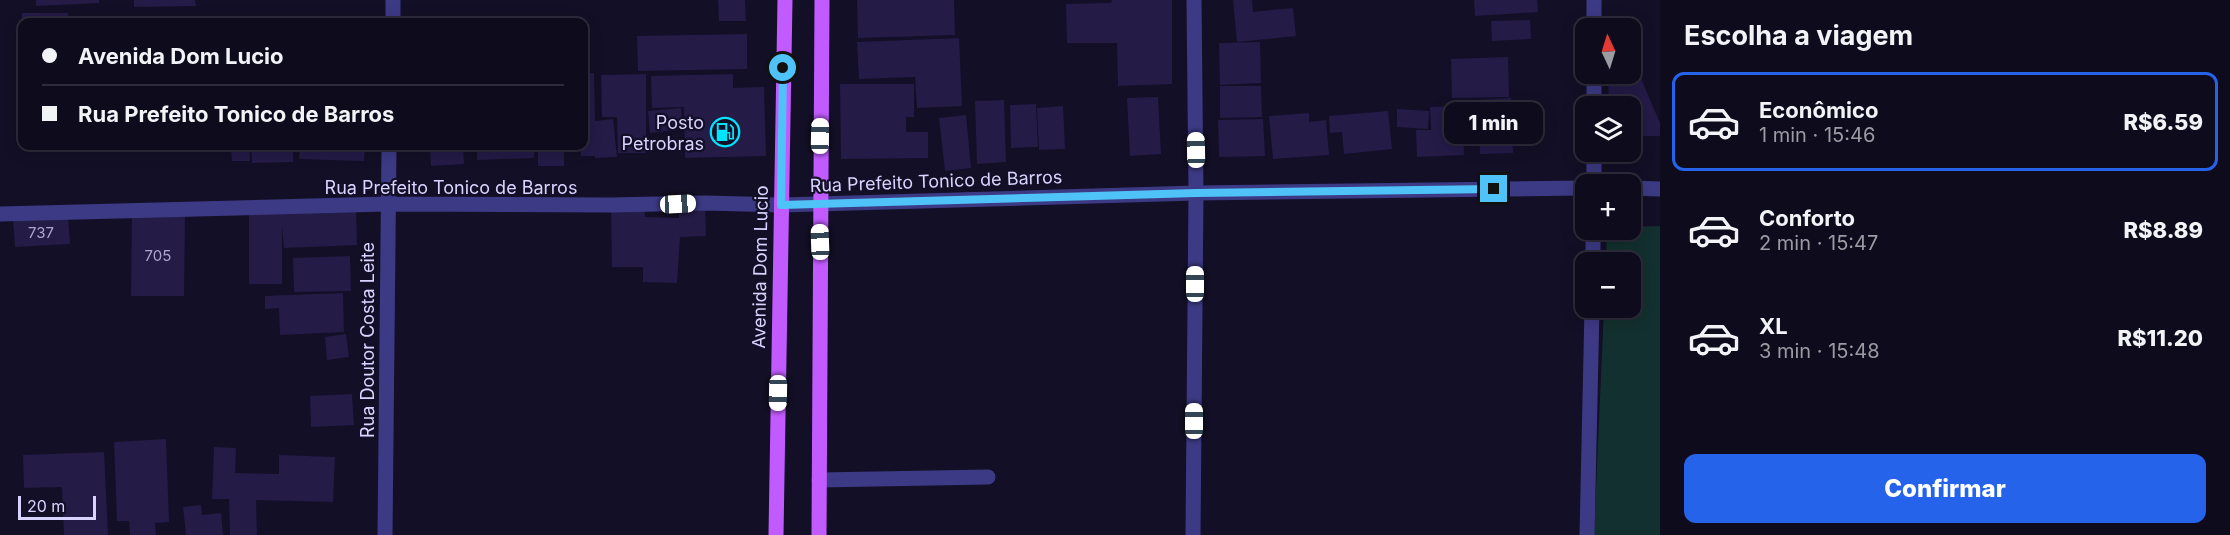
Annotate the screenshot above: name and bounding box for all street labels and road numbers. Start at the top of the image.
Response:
street label: Rua Prefeito Tonico de Barros [809,166,1063,196]
street label: Rua Prefeito Tonico de Barros [325,177,577,198]
street label: Avenida Dom Lucio [748,185,772,349]
street label: Rua Doutor Costa Leite [357,242,378,438]

